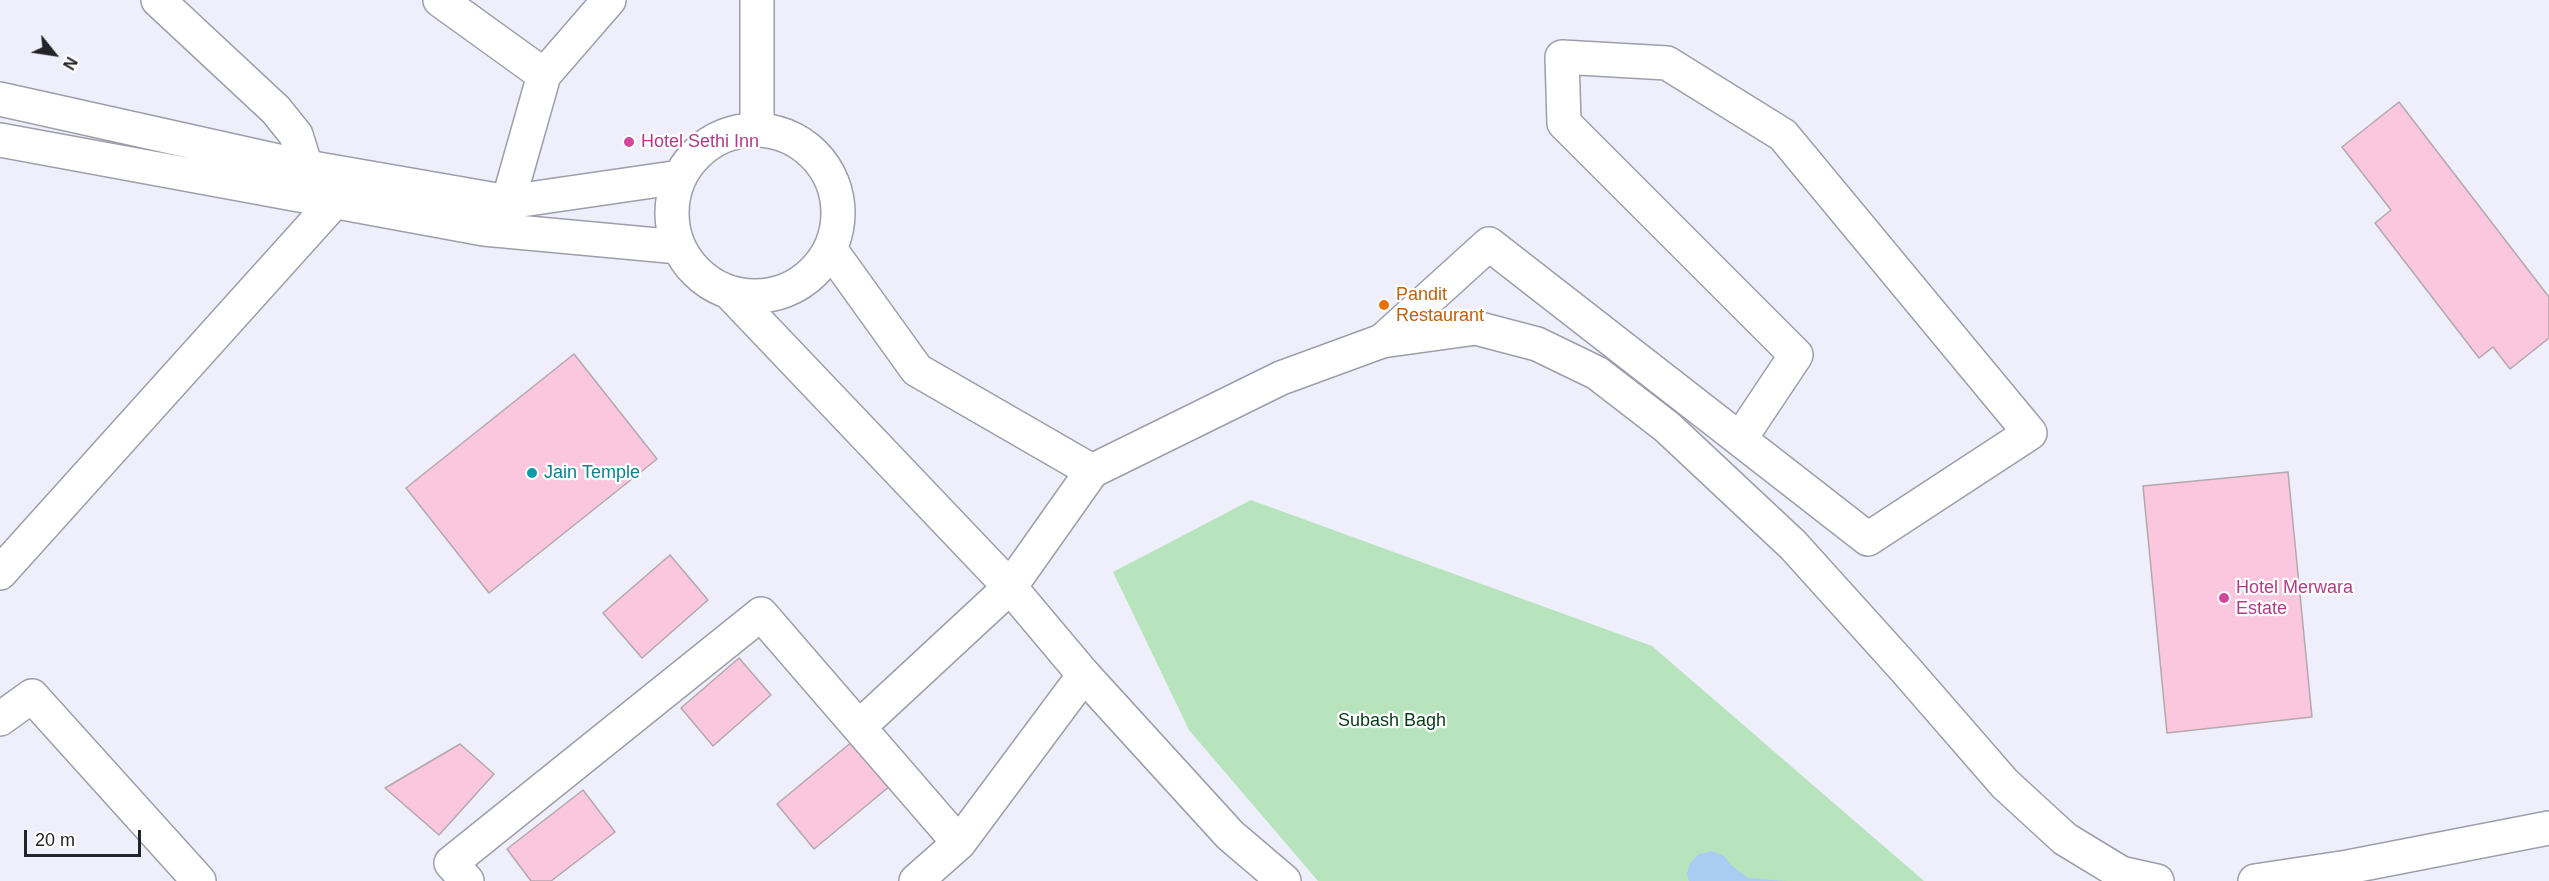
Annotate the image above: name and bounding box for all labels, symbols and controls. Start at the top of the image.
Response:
north arrow [24,24,84,84]
text: N [60,54,80,73]
place label: Hotel Sethi Inn [641,131,759,153]
marker: Hotel Sethi Inn [622,135,636,149]
place label: Pandit Restaurant [1396,284,1484,326]
marker: Pandit Restaurant [1377,298,1391,312]
place label: Jain Temple [544,462,640,484]
marker: Jain Temple [525,466,539,480]
place label: Hotel Merwara Estate [2236,577,2353,620]
marker: Hotel Merwara Estate [2217,591,2231,605]
park label: Subash Bagh [1338,710,1446,732]
scale bar [27,818,144,856]
text: 20 m [35,830,75,850]

